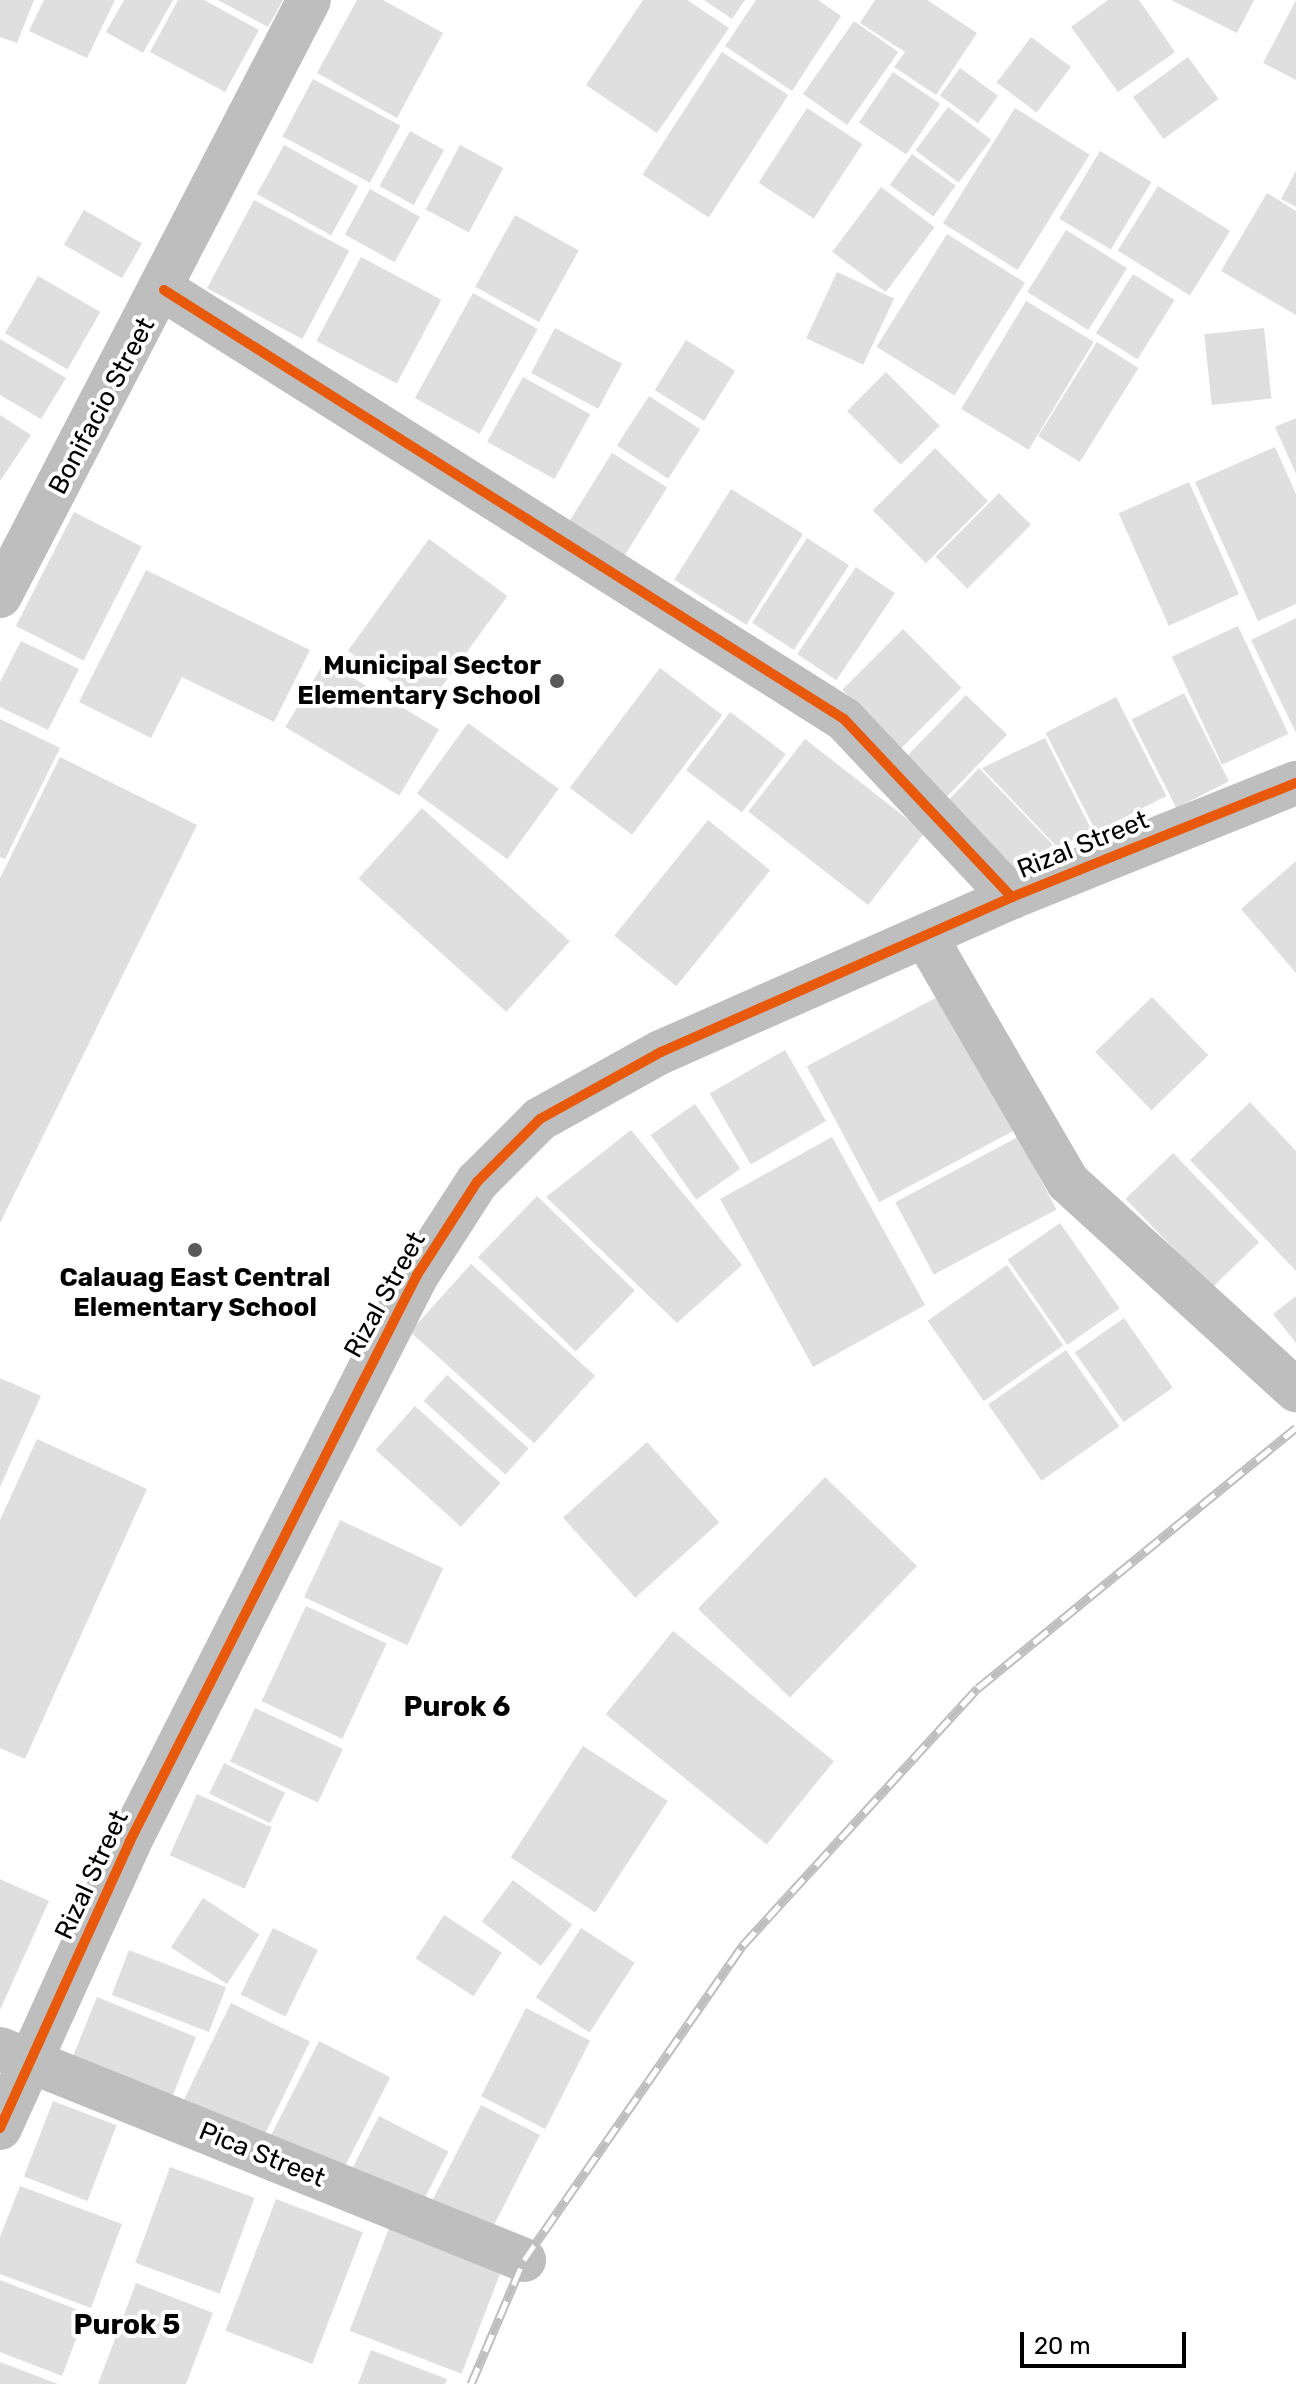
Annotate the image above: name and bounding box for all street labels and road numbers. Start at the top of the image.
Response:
street label: Bonifacio Street [42,312,162,500]
street label: Rizal Street [1013,805,1153,885]
street label: Rizal Street [338,1227,432,1363]
street label: Rizal Street [49,1806,135,1944]
street label: Pica Street [194,2116,330,2194]

